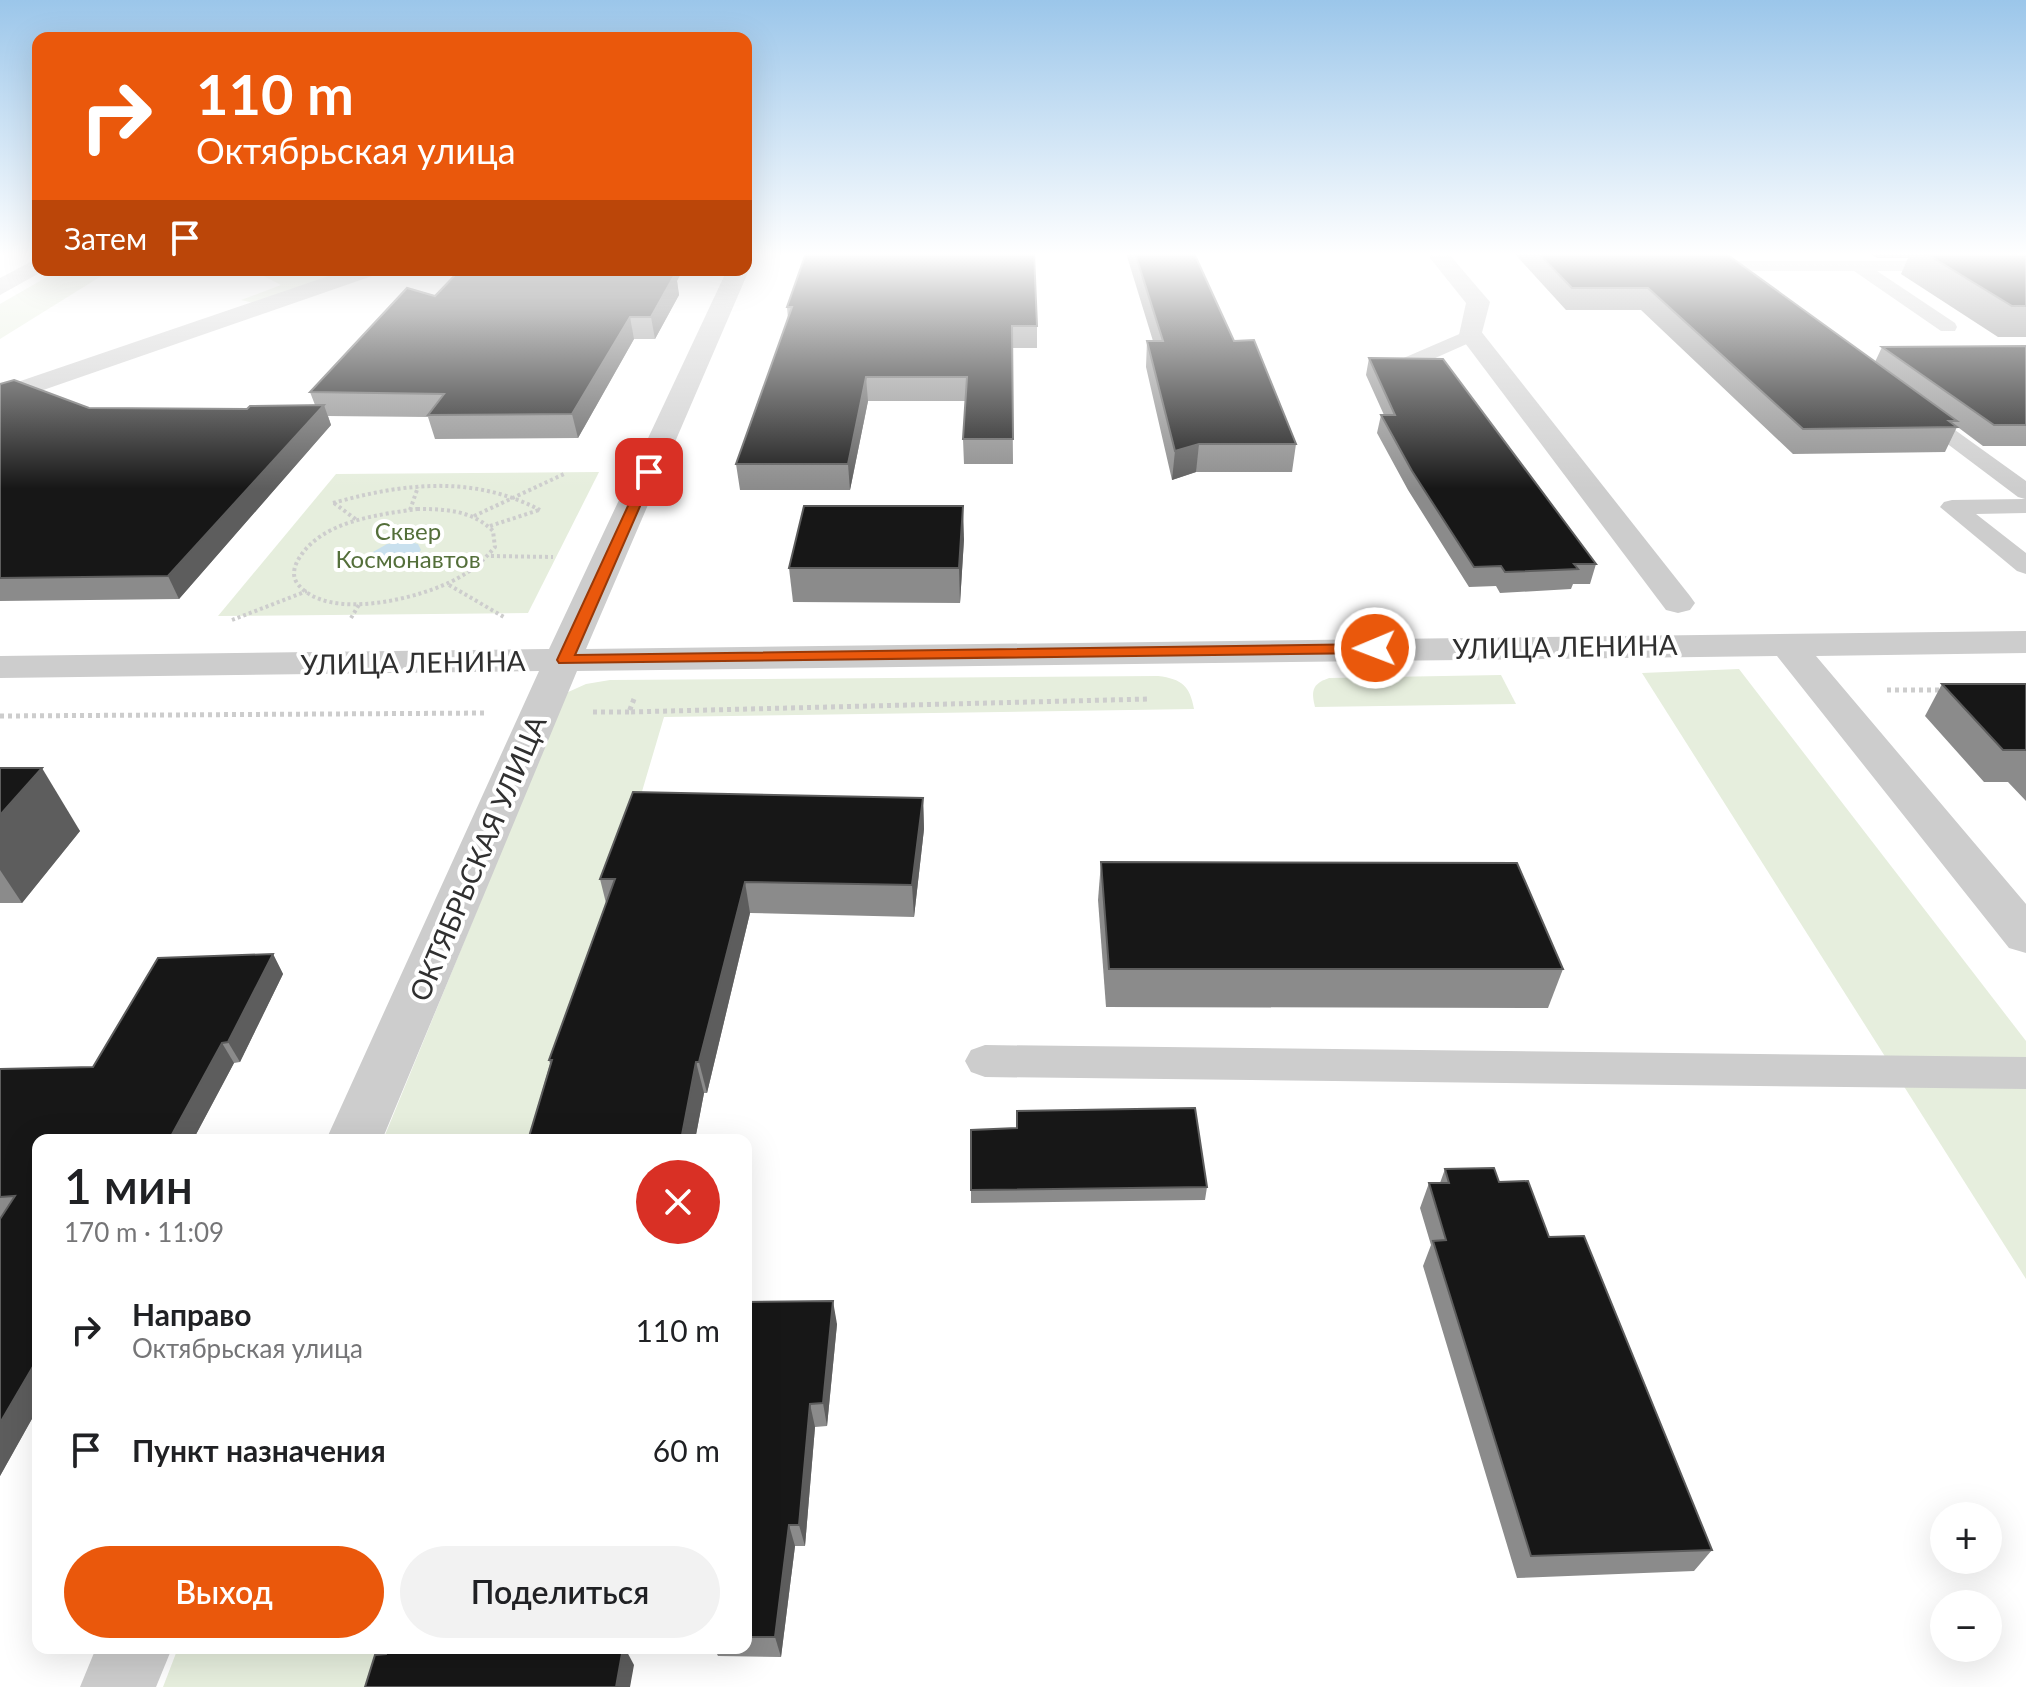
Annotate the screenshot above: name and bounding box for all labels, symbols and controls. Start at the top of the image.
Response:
text: 110 m [196,60,354,127]
icon: right [64,64,168,168]
text: Октябрьская улица [196,128,516,172]
icon: arrive [163,216,207,260]
text: Затем [64,220,147,256]
pin [615,438,683,506]
icon: arrive [627,450,671,494]
park label: Сквер Космонавтов [335,516,481,573]
position arrow [1333,606,1417,690]
street label: УЛИЦА ЛЕНИНА [1452,627,1678,665]
street label: УЛИЦА ЛЕНИНА [300,643,526,681]
street label: ОКТЯБРЬСКАЯ УЛИЦА [401,710,553,1006]
text: 1 мин [64,1157,193,1214]
button: close [636,1160,720,1244]
text: 170 m · 11:09 [64,1216,224,1248]
text: Направо [132,1296,252,1332]
icon: right [64,1308,108,1352]
text: 110 m [635,1312,720,1348]
text: Октябрьская улица [132,1332,363,1364]
icon: arrive [64,1428,108,1472]
text: Пункт назначения [132,1432,386,1468]
text: 60 m [653,1432,720,1468]
map controls [1930,1502,2002,1662]
button: + [1930,1502,2002,1574]
button: Выход [64,1546,384,1638]
button: Поделиться [400,1546,720,1638]
button: − [1930,1590,2002,1662]

